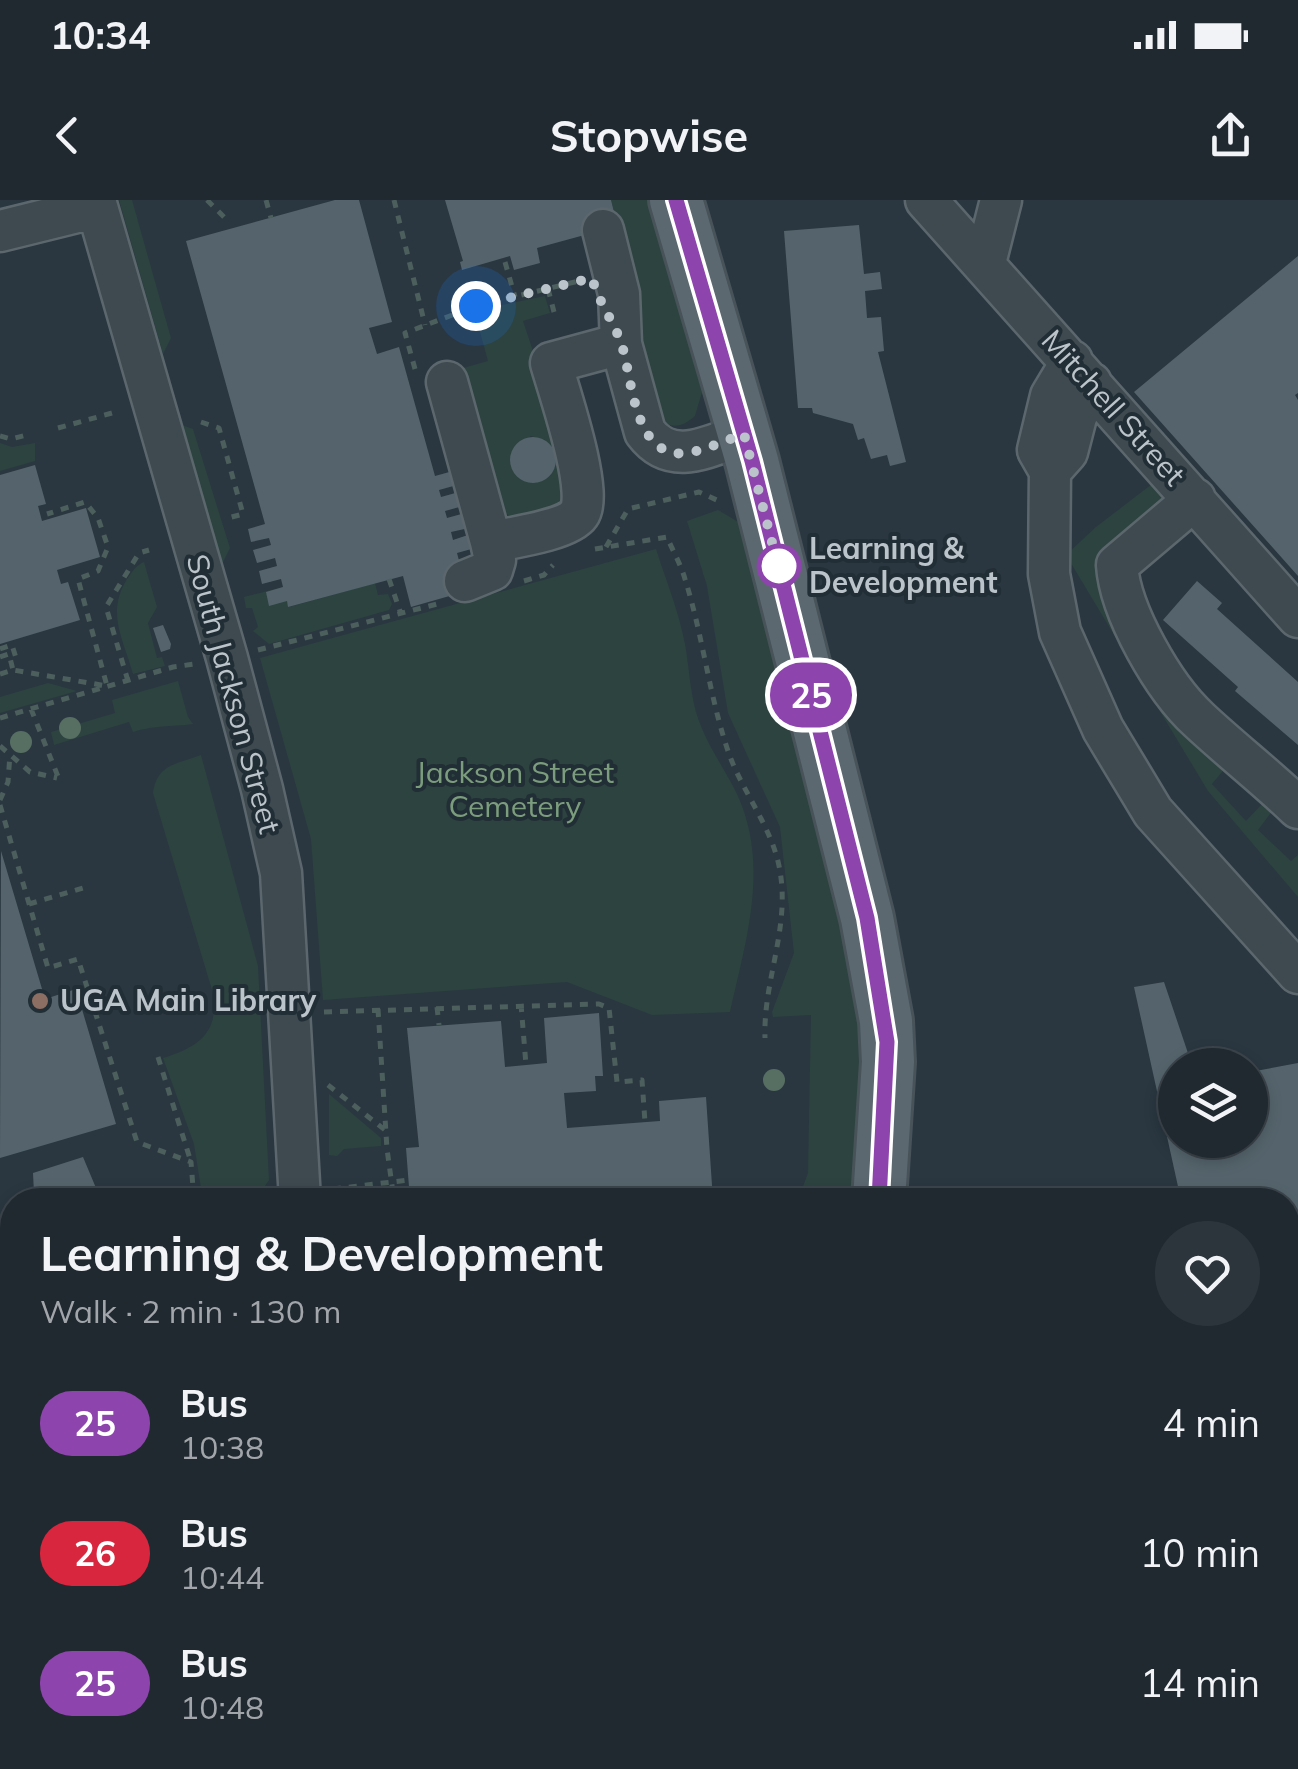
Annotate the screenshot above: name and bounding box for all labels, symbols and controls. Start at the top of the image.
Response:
text: 10:34 [50,11,151,59]
text: Stopwise [550,107,748,163]
icon: back [40,108,95,163]
icon: share [1203,108,1258,163]
your location [451,281,501,331]
street label: Mitchell Street [1034,321,1194,493]
place label: Learning & Development [809,529,998,601]
marker: Learning & Development [758,545,800,587]
street label: South Jackson Street [178,550,290,837]
line badge: 25 [766,662,856,728]
text: 25 [790,673,832,717]
park label: Jackson Street Cemetery [416,753,614,825]
place label: UGA Main Library [60,981,317,1019]
marker: UGA Main Library [29,990,51,1012]
map controls [1158,1048,1268,1158]
button: layers [1158,1048,1268,1158]
button: heart [1155,1221,1260,1326]
text: Learning & Development [40,1223,603,1283]
text: Walk · 2 min · 130 m [40,1291,341,1331]
text: Bus [180,1379,248,1427]
text: 4 min [1163,1399,1260,1447]
text: 25 [74,1401,116,1445]
text: 10:38 [180,1427,264,1467]
text: Bus [180,1509,248,1557]
text: 10 min [1140,1529,1260,1577]
text: 26 [74,1531,116,1575]
text: 10:44 [180,1557,264,1597]
text: Bus [180,1639,248,1687]
text: 14 min [1140,1659,1260,1707]
text: 25 [74,1661,116,1705]
text: 10:48 [180,1687,264,1727]

